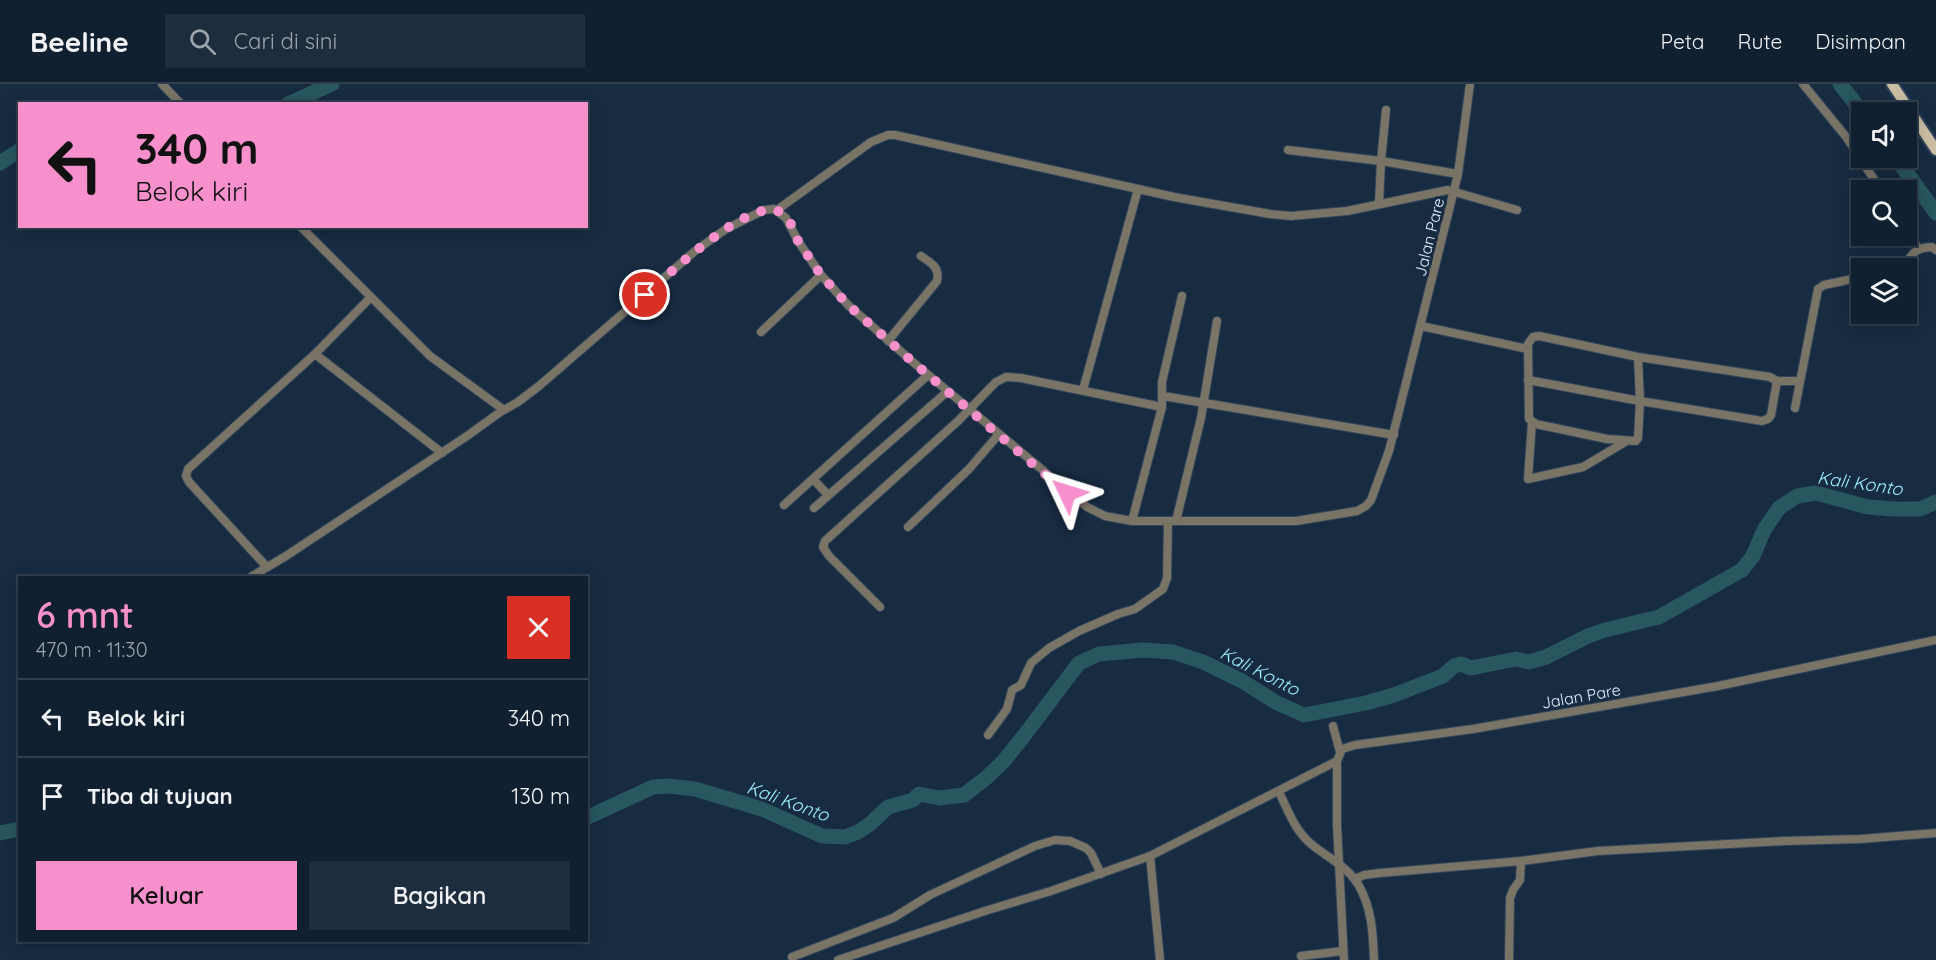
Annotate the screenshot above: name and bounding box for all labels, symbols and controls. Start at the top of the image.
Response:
search box [165,14,585,68]
text: Beeline [30,24,129,59]
icon: search [186,25,219,58]
text: Cari di sini [234,27,337,55]
text: Peta [1661,28,1705,54]
text: Rute [1738,28,1782,54]
text: Disimpan [1815,28,1906,54]
map controls [1851,102,1917,324]
button: sound [1851,102,1917,168]
text: 340 m [135,122,259,175]
icon: left [36,126,114,204]
text: Belok kiri [135,174,248,208]
button: search [1851,180,1917,246]
street label: Jalan Pare [1410,196,1448,278]
button: layers [1851,258,1917,324]
pin [619,269,670,320]
icon: arrive [628,278,661,311]
position arrow [1035,461,1099,525]
water label: Kali Konto [1816,466,1905,501]
text: 6 mnt [36,592,134,637]
button: close [507,596,570,659]
text: 470 m · 11:30 [36,637,148,662]
water label: Kali Konto [1217,641,1304,701]
street label: Jalan Pare [1540,679,1622,713]
icon: left [36,702,69,735]
text: Belok kiri [87,704,185,732]
text: 340 m [508,704,570,732]
water label: Kali Konto [744,776,833,827]
icon: arrive [36,780,69,813]
text: Tiba di tujuan [87,782,233,810]
text: 130 m [511,782,570,810]
button: Keluar [36,861,297,930]
button: Bagikan [309,861,570,930]

